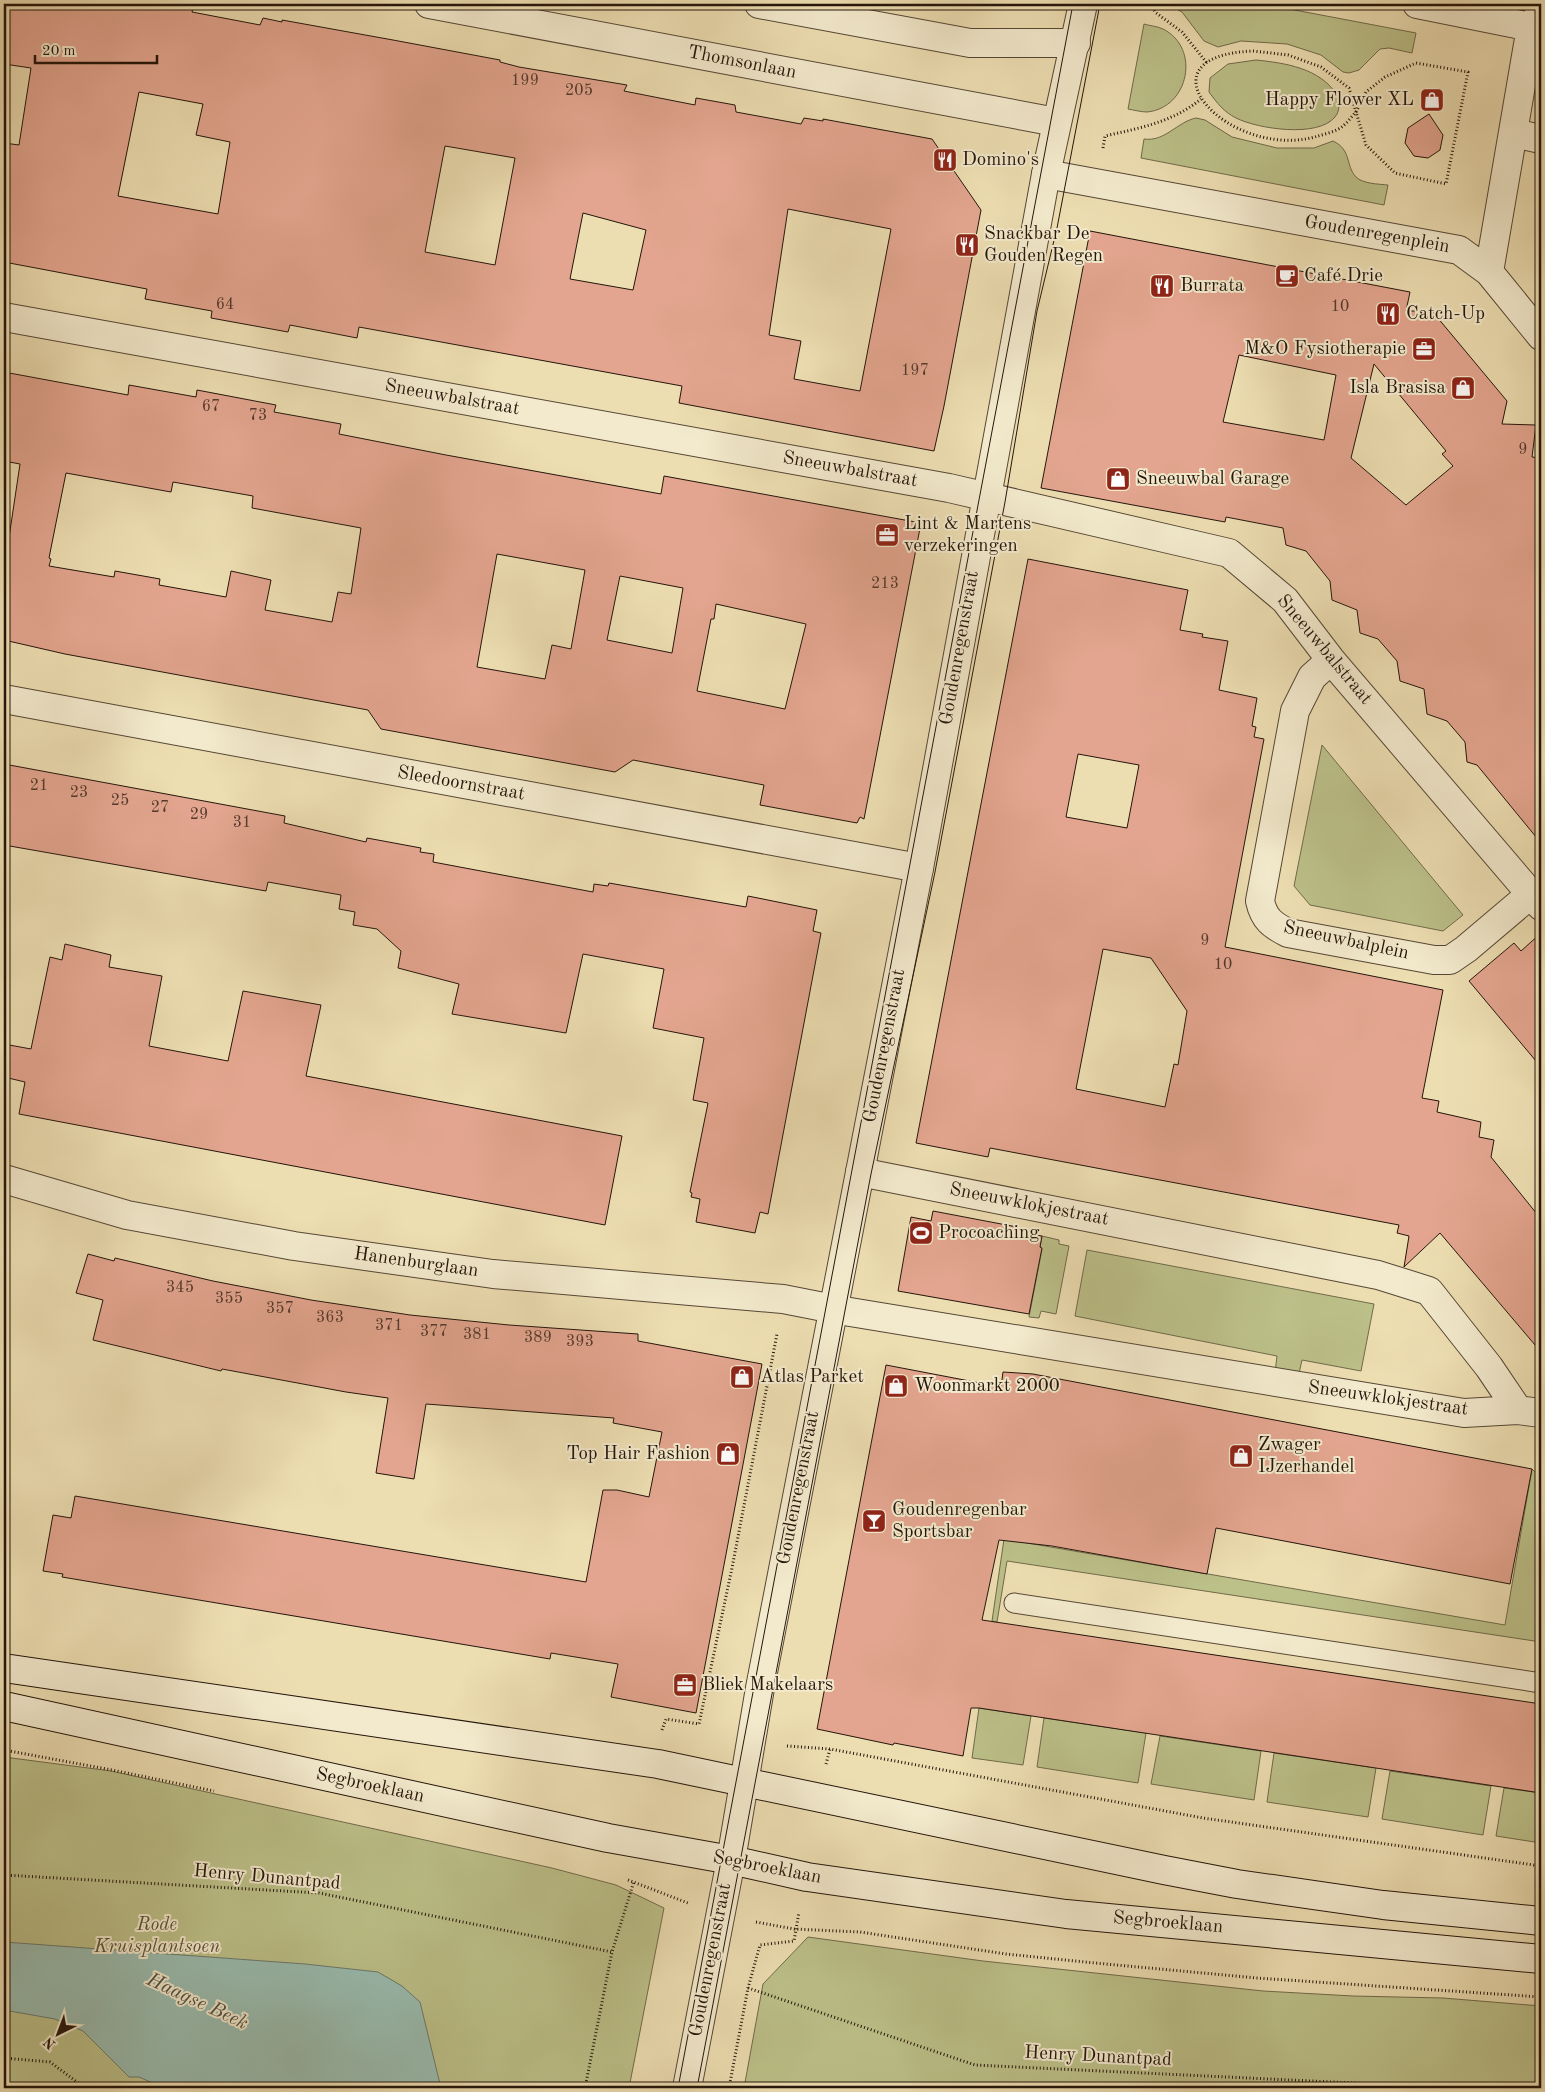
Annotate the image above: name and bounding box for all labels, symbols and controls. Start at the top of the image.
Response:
scale bar [35,32,158,64]
street label: Thomsonlaan [686,43,798,83]
text: 20 m [42,44,76,59]
house number: 199 [511,73,539,89]
house number: 205 [565,83,593,99]
shop icon: Happy Flower XL [1419,87,1445,113]
place label: Happy Flower XL [1265,91,1414,110]
restaurant icon: Domino's [932,147,958,173]
place label: Domino's [962,151,1039,170]
street label: Goudenregenplein [1303,213,1451,257]
place label: Snackbar De Gouden Regen [984,225,1103,266]
restaurant icon: Snackbar De Gouden Regen [954,232,980,258]
cafe icon: Café Drie [1274,263,1300,289]
place label: Café Drie [1304,267,1383,286]
restaurant icon: Burrata [1149,273,1175,299]
place label: Burrata [1180,277,1245,296]
house number: 64 [216,297,234,313]
house number: 10 [1331,299,1349,315]
restaurant icon: Catch-Up [1375,301,1401,327]
place label: Catch-Up [1406,305,1485,324]
office icon: M&O Fysiotherapie [1411,336,1437,362]
place label: M&O Fysiotherapie [1244,340,1406,359]
house number: 197 [901,363,929,379]
shop icon: Isla Brasisa [1450,375,1476,401]
street label: Sneeuwbalstraat [383,377,521,419]
place label: Isla Brasisa [1349,379,1447,398]
house number: 67 [202,399,220,415]
house number: 73 [249,408,267,424]
house number: 9 [1518,442,1528,458]
street label: Sneeuwbalstraat [781,449,919,491]
shop icon: Sneeuwbal Garage [1105,466,1131,492]
place label: Sneeuwbal Garage [1136,470,1289,489]
place label: Lint & Martens verzekeringen [904,515,1031,556]
office icon: Lint & Martens verzekeringen [874,522,900,548]
street label: Goudenregenstraat [937,569,983,727]
house number: 213 [871,576,899,592]
street label: Sneeuwbalstraat [1273,592,1375,708]
street label: Sleedoornstraat [396,763,526,805]
house number: 21 [30,778,48,794]
house number: 23 [70,785,88,801]
house number: 25 [111,793,129,809]
house number: 27 [151,800,169,816]
house number: 29 [190,807,208,823]
house number: 31 [233,815,251,831]
street label: Sneeuwbalplein [1282,918,1410,964]
house number: 9 [1200,933,1210,949]
house number: 10 [1214,957,1232,973]
street label: Goudenregenstraat [861,968,909,1124]
street label: Sneeuwklokjestraat [948,1180,1110,1230]
sports icon: Procoaching [908,1220,934,1246]
place label: Procoaching [938,1224,1040,1243]
street label: Hanenburglaan [352,1245,480,1281]
house number: 345 [166,1280,194,1296]
house number: 355 [215,1291,243,1307]
house number: 357 [266,1301,294,1317]
house number: 363 [316,1310,344,1326]
house number: 371 [375,1318,403,1334]
house number: 377 [420,1324,448,1340]
house number: 381 [463,1327,491,1343]
house number: 389 [524,1330,552,1346]
house number: 393 [566,1334,594,1350]
shop icon: Atlas Parket [729,1364,755,1390]
place label: Atlas Parket [760,1368,864,1387]
shop icon: Woonmarkt 2000 [883,1373,909,1399]
place label: Woonmarkt 2000 [914,1377,1060,1396]
street label: Sneeuwklokjestraat [1307,1378,1469,1420]
street label: Goudenregenstraat [775,1410,823,1566]
place label: Zwager IJzerhandel [1258,1436,1354,1477]
shop icon: Top Hair Fashion [715,1441,741,1467]
shop icon: Zwager IJzerhandel [1228,1443,1254,1469]
place label: Top Hair Fashion [566,1445,710,1464]
place label: Goudenregenbar Sportsbar [892,1501,1027,1542]
bar icon: Goudenregenbar Sportsbar [861,1508,887,1534]
office icon: Bliek Makelaars [672,1672,698,1698]
place label: Bliek Makelaars [702,1676,833,1695]
street label: Segbroeklaan [314,1765,426,1807]
street label: Segbroeklaan [711,1848,823,1888]
street label: Henry Dunantpad [193,1862,342,1894]
street label: Goudenregenstraat [687,1882,735,2038]
street label: Segbroeklaan [1112,1909,1224,1937]
park label: Rode Kruisplantsoen [93,1916,220,1957]
water label: Haagse Beek [142,1969,251,2034]
north arrow [32,2010,82,2060]
text: N [41,2034,59,2052]
street label: Henry Dunantpad [1024,2044,1172,2070]

